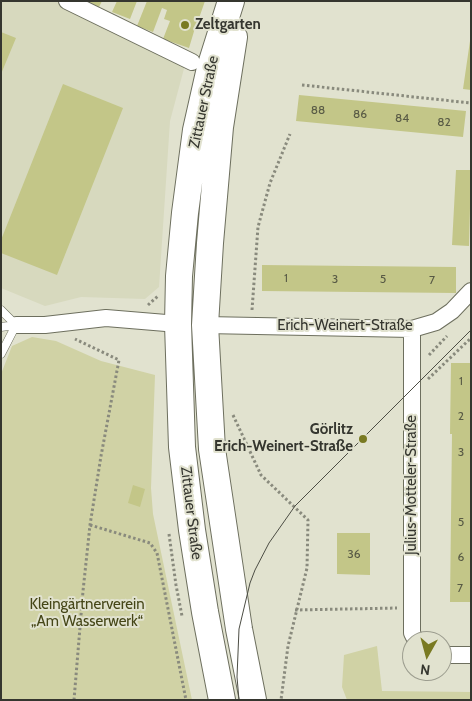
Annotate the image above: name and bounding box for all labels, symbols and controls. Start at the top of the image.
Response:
place label: Zeltgarten [195,16,261,34]
marker: Zeltgarten [179,19,191,31]
street label: Zittauer Straße [185,54,223,150]
house number: 88 [311,103,325,117]
house number: 86 [353,107,367,121]
house number: 84 [395,111,409,125]
house number: 82 [437,115,451,129]
house number: 1 [284,271,288,285]
house number: 3 [332,272,338,286]
house number: 5 [380,272,386,286]
house number: 7 [429,273,435,287]
street label: Erich-Weinert-Straße [277,317,413,335]
house number: 1 [459,374,463,388]
house number: 2 [458,409,464,423]
street label: Julius-Motteler-Straße [403,415,421,555]
place label: Görlitz Erich-Weinert-Straße [214,421,353,456]
marker: Görlitz Erich-Weinert-Straße [357,433,369,445]
house number: 3 [458,445,464,459]
street label: Zittauer Straße [176,465,206,561]
house number: 5 [458,515,464,529]
house number: 36 [347,547,361,561]
house number: 6 [458,550,464,564]
house number: 7 [457,581,463,595]
park label: Kleingärtnerverein „Am Wasserwerk“ [29,596,145,631]
north arrow [402,631,452,681]
text: N [419,660,431,679]

